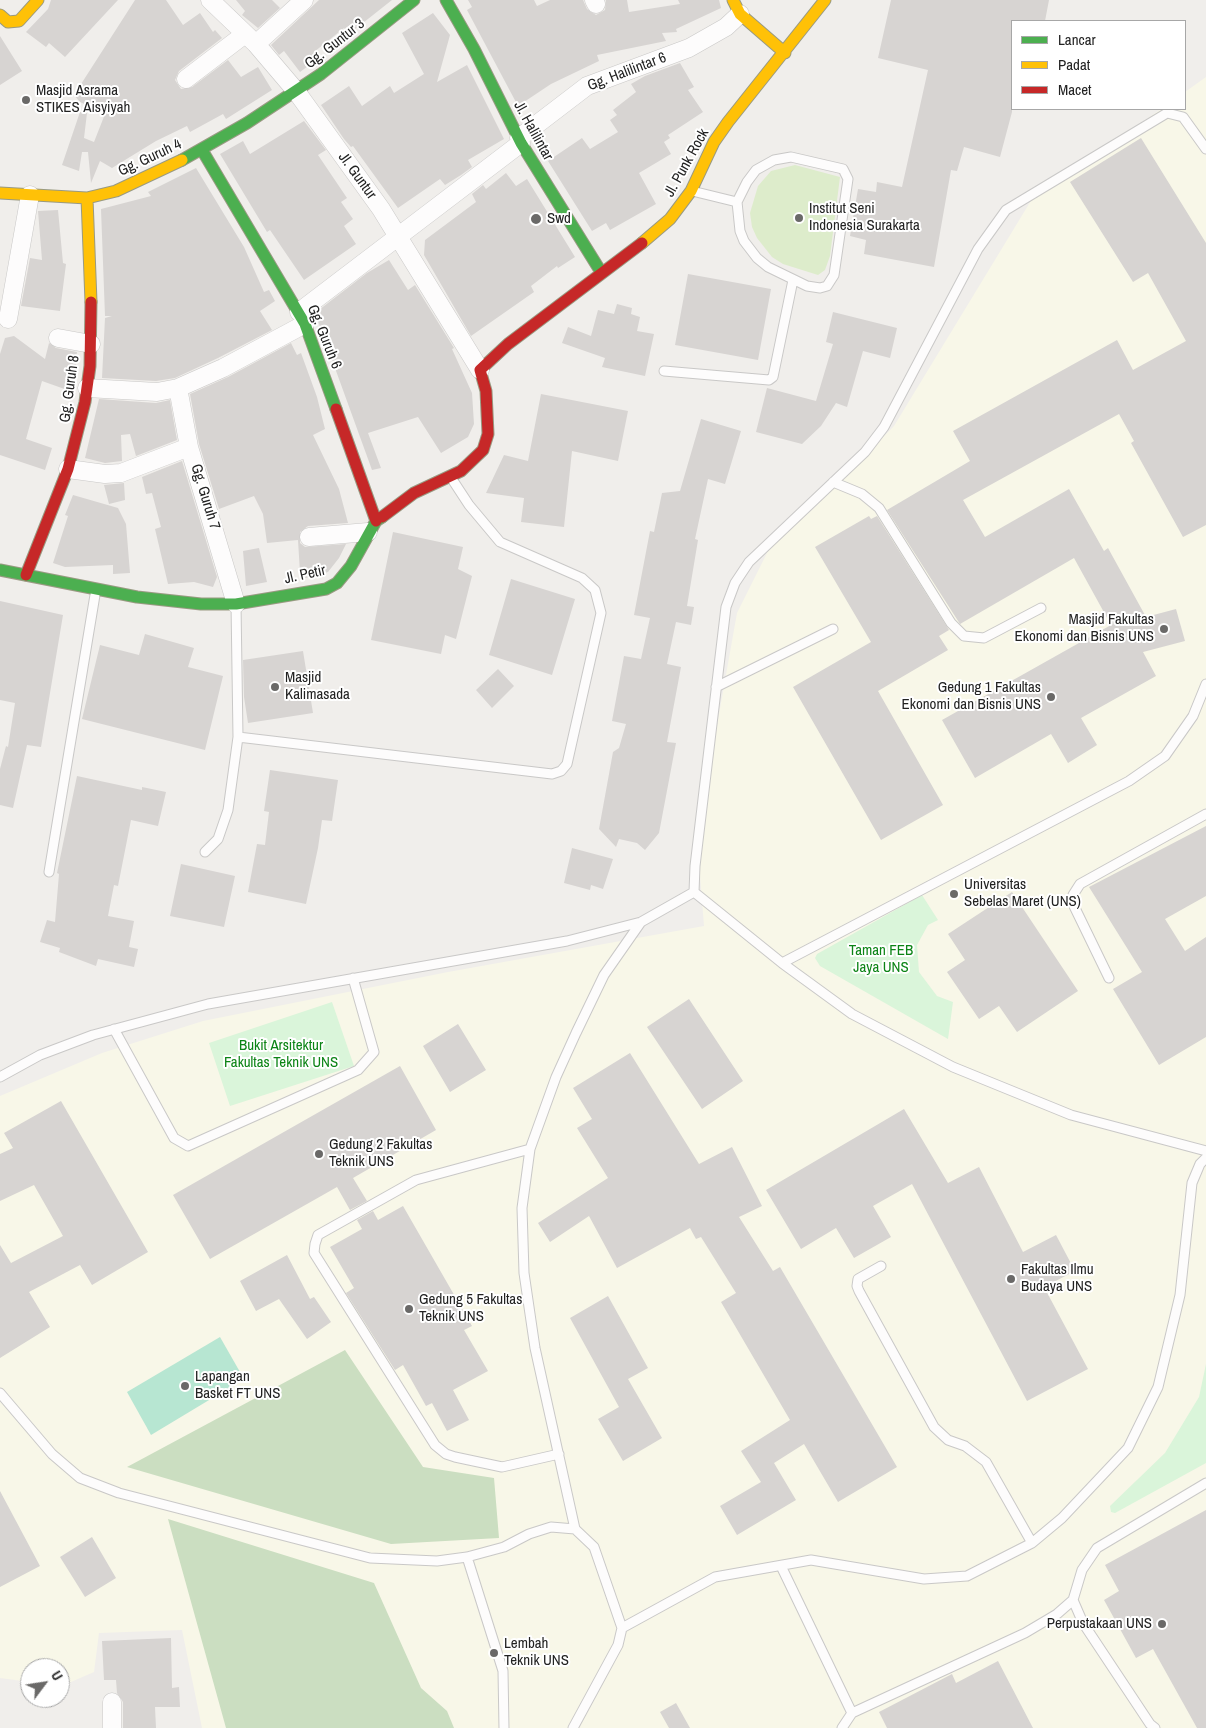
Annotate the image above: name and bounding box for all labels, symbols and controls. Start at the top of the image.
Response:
street label: Gg. Guntur 3 [301,15,369,73]
legend [1011,20,1186,110]
text: Lancar [1058,29,1096,50]
street label: Gg. Halilintar 6 [585,49,669,95]
text: Padat [1058,54,1090,75]
text: Macet [1058,79,1092,100]
place label: Masjid Asrama STIKES Aisyiyah [36,82,130,117]
marker: Masjid Asrama STIKES Aisyiyah [20,94,32,106]
street label: Jl. Halilintar [509,98,557,164]
street label: Jl. Punk Rock [661,126,713,200]
street label: Gg. Guruh 4 [116,136,184,180]
street label: Jl. Guntur [334,149,380,203]
place label: Institut Seni Indonesia Surakarta [809,200,920,235]
place label: Swd [547,210,571,228]
marker: Swd [529,212,543,226]
marker: Institut Seni Indonesia Surakarta [793,212,805,224]
street label: Gg. Guruh 6 [303,302,345,372]
street label: Gg. Guruh 8 [56,354,84,424]
street label: Gg. Guruh 7 [186,462,224,532]
street label: Jl. Petir [283,562,327,588]
place label: Masjid Fakultas Ekonomi dan Bisnis UNS [1015,611,1154,646]
marker: Masjid Fakultas Ekonomi dan Bisnis UNS [1158,623,1170,635]
place label: Masjid Kalimasada [285,669,350,704]
place label: Gedung 1 Fakultas Ekonomi dan Bisnis UNS [902,679,1041,714]
marker: Masjid Kalimasada [269,681,281,693]
marker: Gedung 1 Fakultas Ekonomi dan Bisnis UNS [1045,691,1057,703]
place label: Universitas Sebelas Maret (UNS) [964,876,1081,911]
marker: Universitas Sebelas Maret (UNS) [948,888,960,900]
park label: Taman FEB Jaya UNS [849,942,913,977]
park label: Bukit Arsitektur Fakultas Teknik UNS [224,1037,338,1072]
place label: Gedung 2 Fakultas Teknik UNS [329,1136,432,1171]
marker: Gedung 2 Fakultas Teknik UNS [313,1148,325,1160]
place label: Fakultas Ilmu Budaya UNS [1021,1261,1094,1296]
marker: Fakultas Ilmu Budaya UNS [1005,1273,1017,1285]
place label: Gedung 5 Fakultas Teknik UNS [419,1291,522,1326]
marker: Gedung 5 Fakultas Teknik UNS [403,1303,415,1315]
place label: Lapangan Basket FT UNS [195,1368,280,1403]
marker: Lapangan Basket FT UNS [179,1380,191,1392]
place label: Perpustakaan UNS [1047,1615,1152,1633]
marker: Perpustakaan UNS [1156,1618,1168,1630]
place label: Lembah Teknik UNS [504,1635,569,1670]
marker: Lembah Teknik UNS [488,1647,500,1659]
north arrow [20,1658,70,1708]
text: U [47,1668,67,1684]

